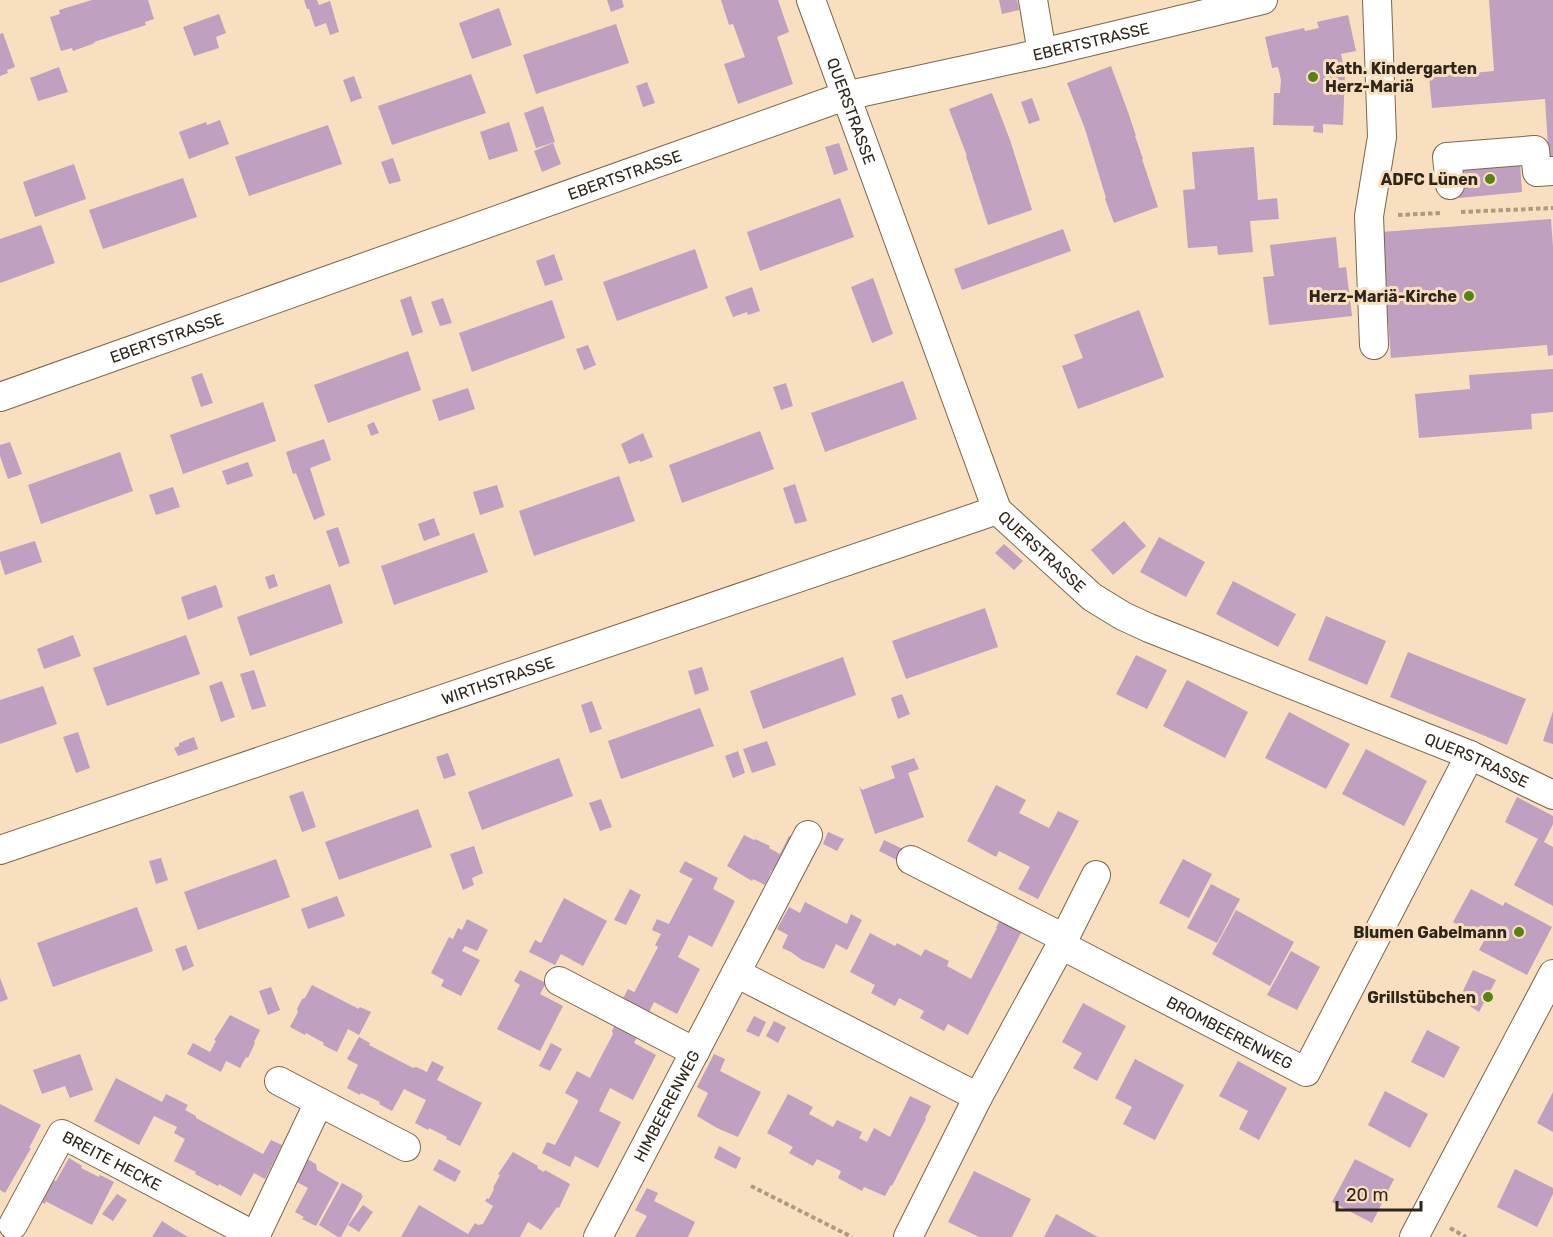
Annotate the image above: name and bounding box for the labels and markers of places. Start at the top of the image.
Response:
place label: Kath. Kindergarten Herz-Mariä [1325,59,1477,96]
marker: Kath. Kindergarten Herz-Mariä [1306,70,1320,84]
place label: ADFC Lünen [1381,170,1478,189]
marker: ADFC Lünen [1483,172,1497,186]
place label: Herz-Mariä-Kirche [1309,287,1457,306]
marker: Herz-Mariä-Kirche [1462,289,1476,303]
place label: Blumen Gabelmann [1353,923,1507,942]
marker: Blumen Gabelmann [1512,925,1526,939]
place label: Grillstübchen [1367,988,1476,1007]
marker: Grillstübchen [1481,990,1495,1004]

